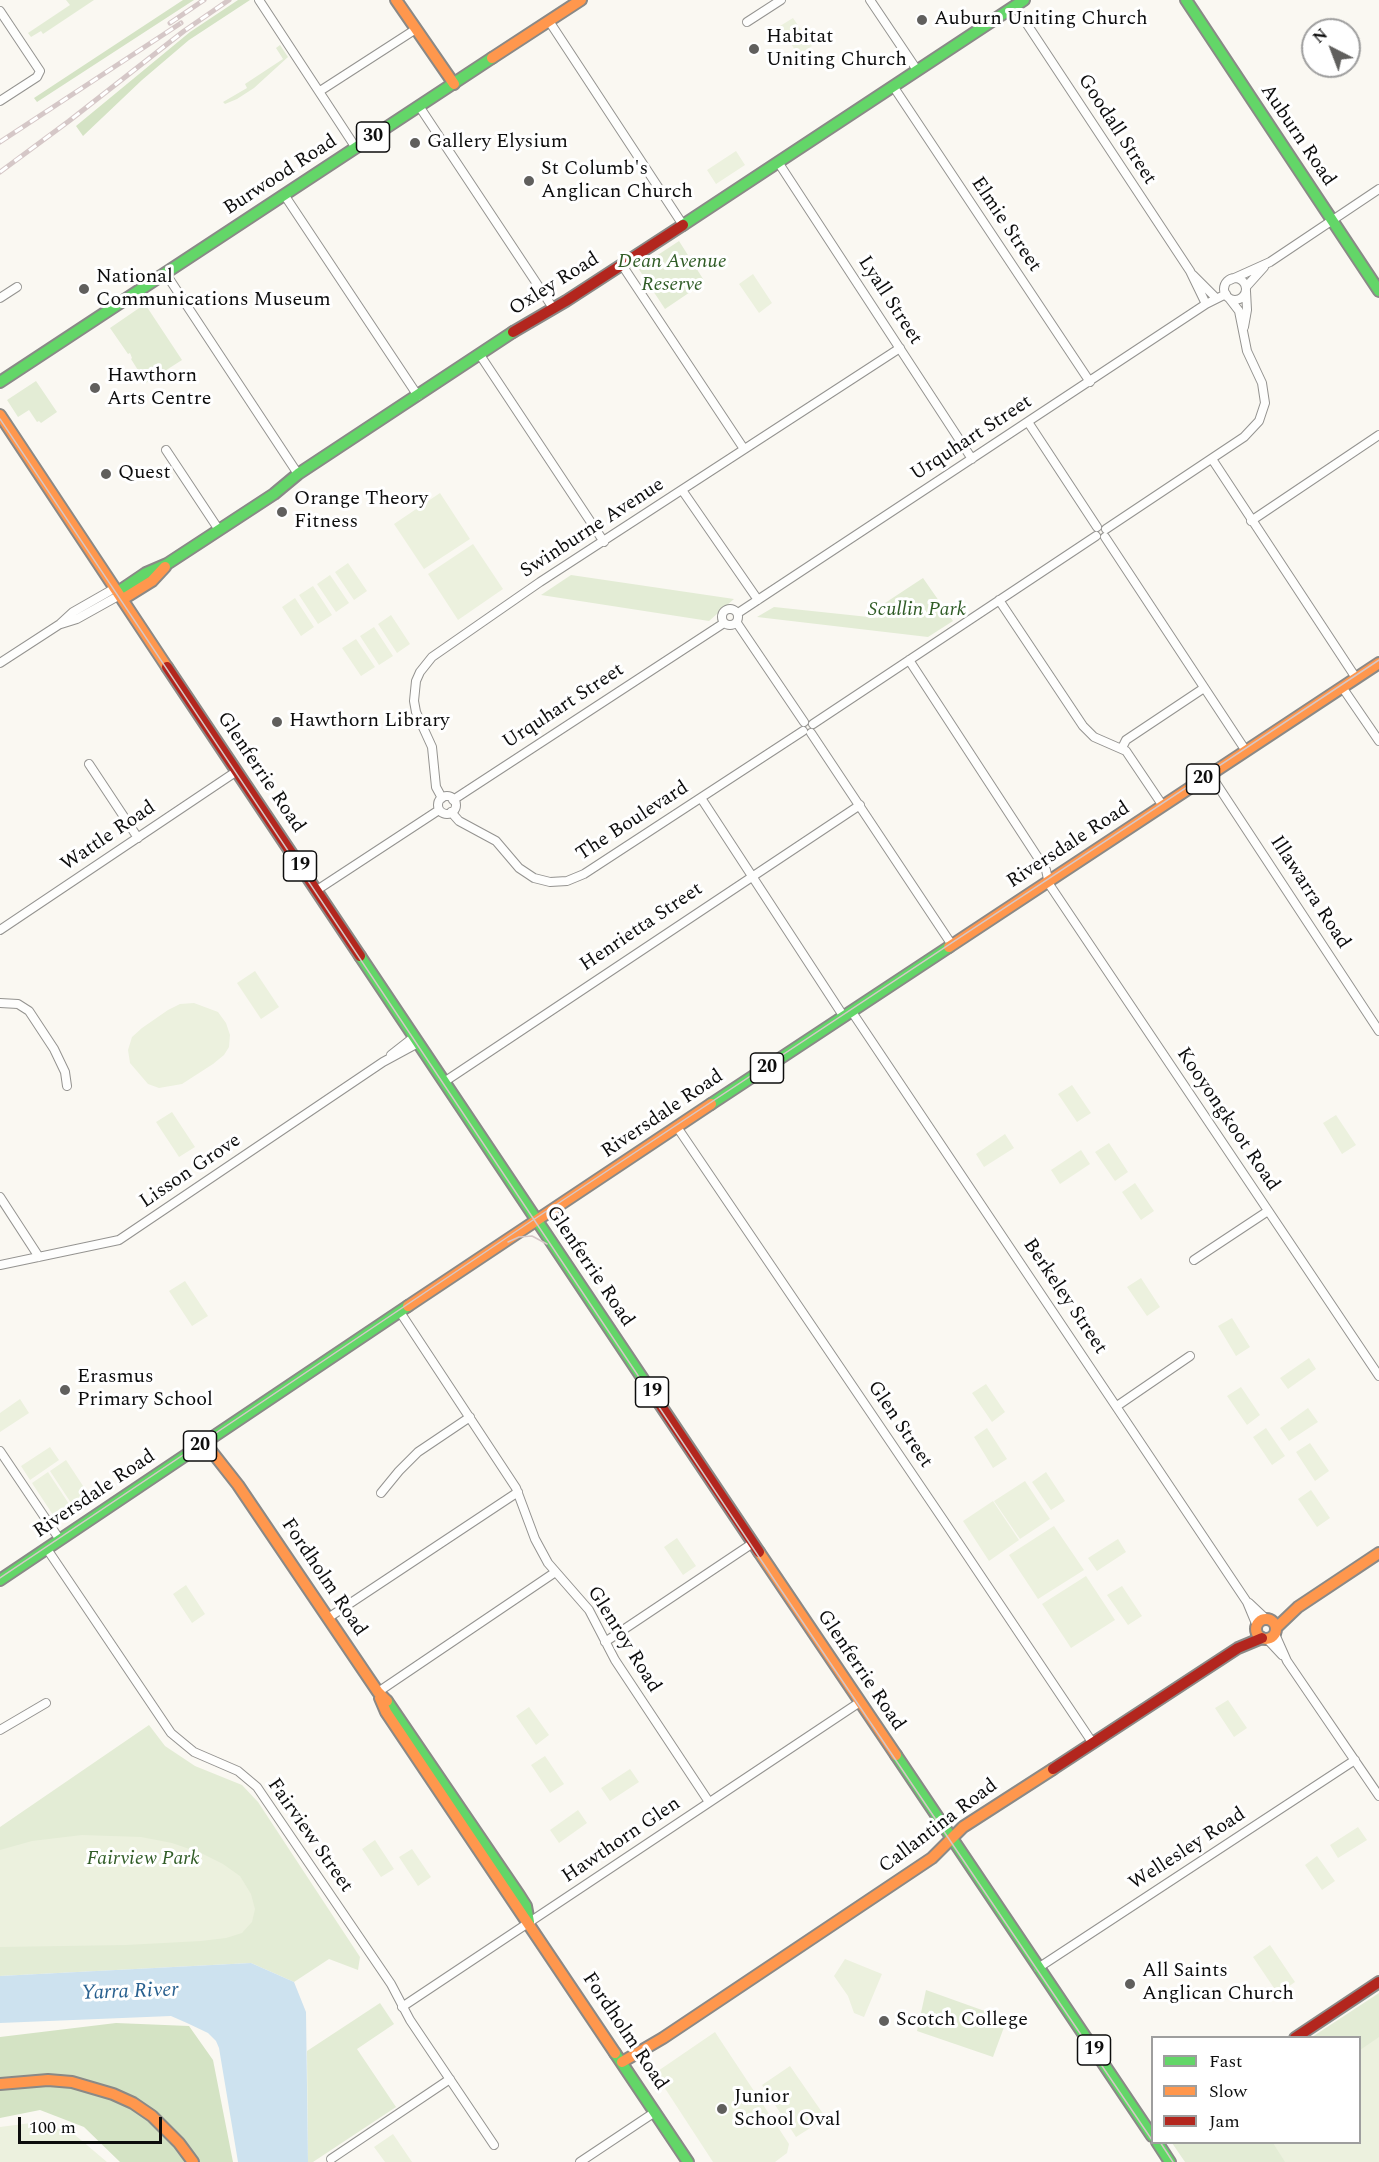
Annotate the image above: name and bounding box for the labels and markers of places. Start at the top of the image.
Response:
place label: Auburn Uniting Church [934,8,1148,32]
marker: Auburn Uniting Church [915,13,929,27]
place label: Habitat Uniting Church [766,26,907,73]
marker: Habitat Uniting Church [747,42,761,56]
place label: Gallery Elysium [427,131,568,155]
marker: Gallery Elysium [408,136,422,150]
place label: St Columb's Anglican Church [541,158,693,205]
marker: St Columb's Anglican Church [522,174,536,188]
place label: National Communications Museum [96,266,331,313]
marker: National Communications Museum [77,282,91,296]
place label: Hawthorn Arts Centre [107,365,211,412]
marker: Hawthorn Arts Centre [88,381,102,395]
place label: Quest [118,462,171,486]
marker: Quest [99,467,113,481]
place label: Orange Theory Fitness [294,488,428,535]
marker: Orange Theory Fitness [275,505,289,519]
place label: Hawthorn Library [289,710,450,734]
marker: Hawthorn Library [270,715,284,729]
place label: Erasmus Primary School [77,1366,213,1413]
marker: Erasmus Primary School [58,1383,72,1397]
place label: All Saints Anglican Church [1142,1960,1294,2007]
marker: All Saints Anglican Church [1123,1977,1137,1991]
place label: Scotch College [896,2009,1028,2033]
marker: Scotch College [877,2014,891,2028]
place label: Junior School Oval [734,2086,841,2133]
marker: Junior School Oval [715,2102,729,2116]

